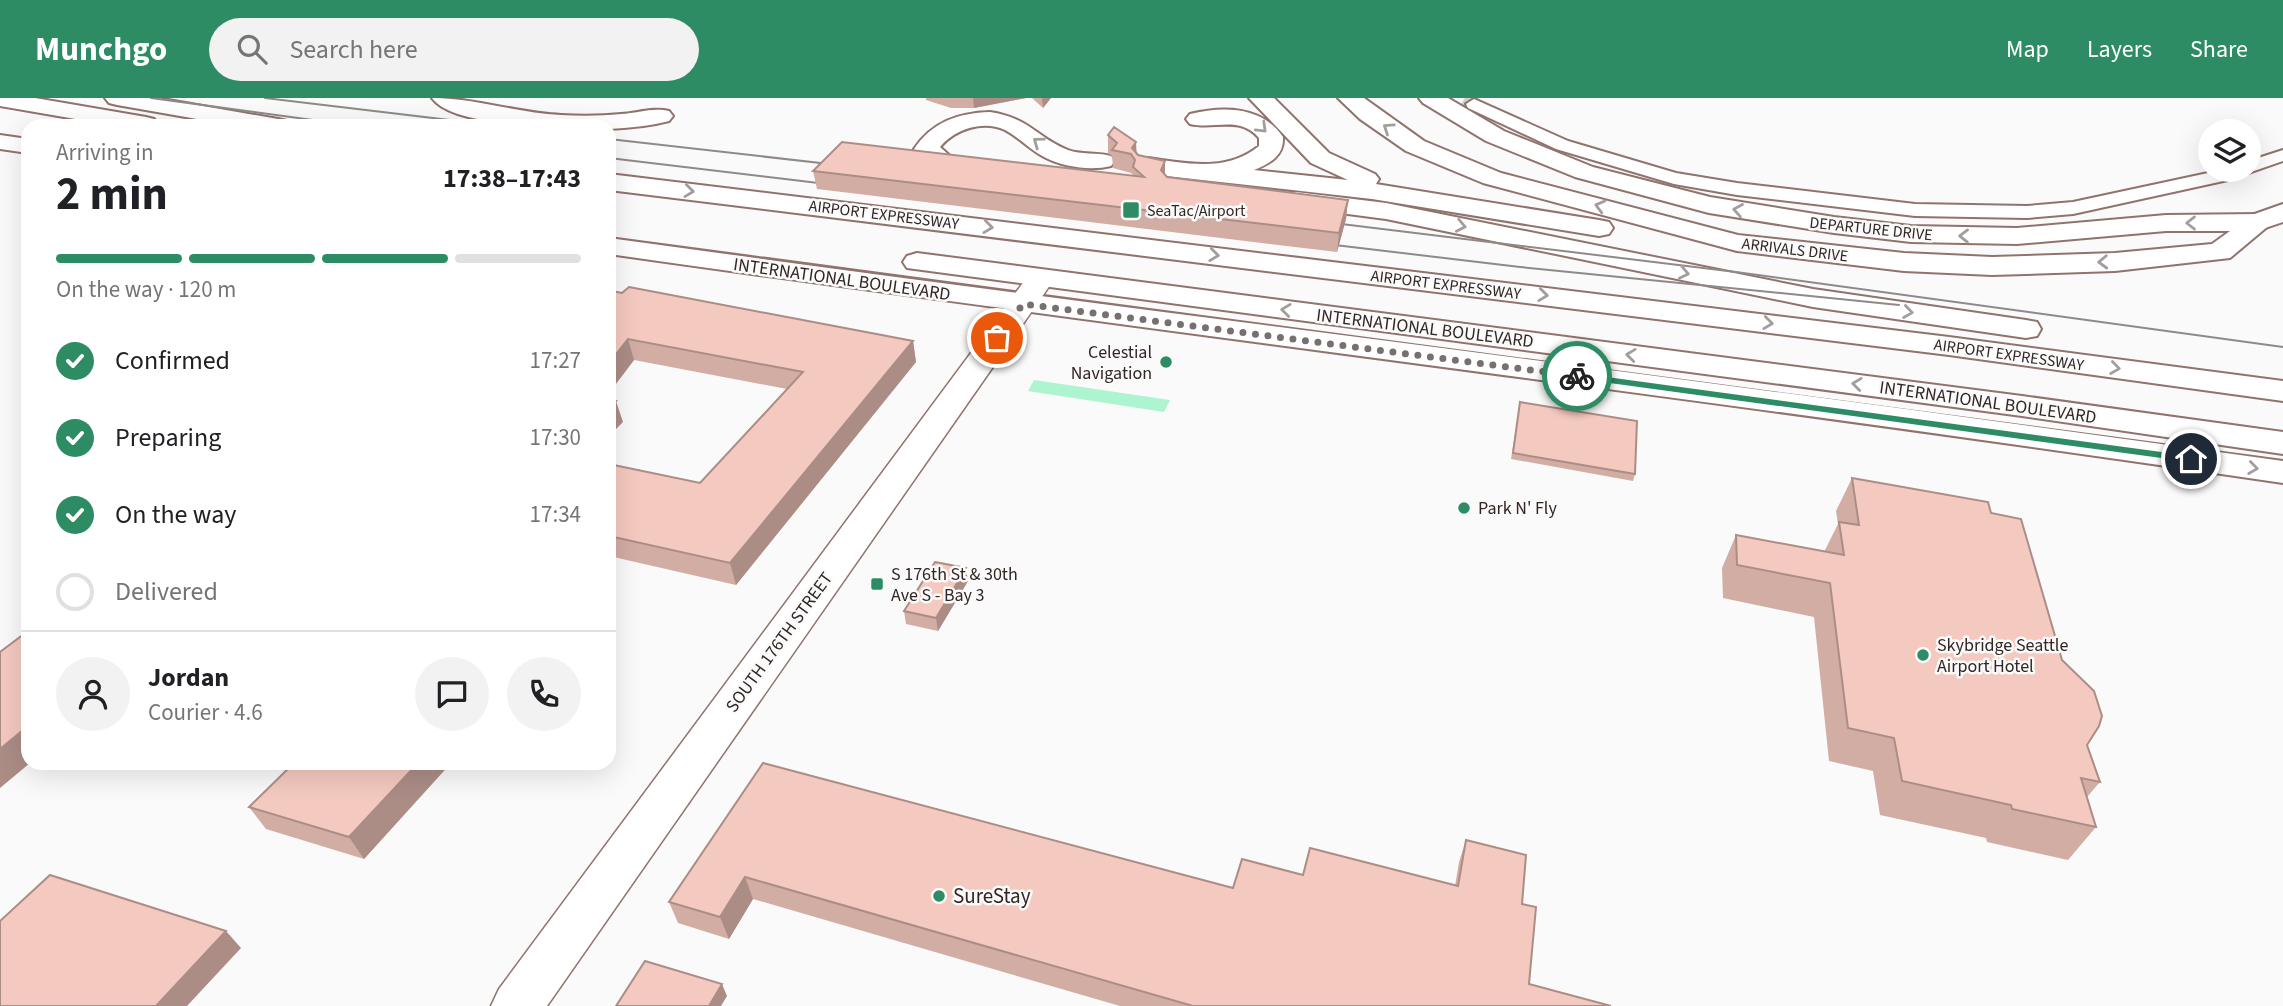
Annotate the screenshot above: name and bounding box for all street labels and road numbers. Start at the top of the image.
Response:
street label: AIRPORT EXPRESSWAY [808,195,961,235]
street label: DEPARTURE DRIVE [1808,212,1934,246]
street label: ARRIVALS DRIVE [1741,233,1849,267]
street label: INTERNATIONAL BOULEVARD [732,252,952,307]
street label: AIRPORT EXPRESSWAY [1370,265,1523,305]
street label: INTERNATIONAL BOULEVARD [1315,303,1535,354]
street label: AIRPORT EXPRESSWAY [1933,334,2086,376]
street label: INTERNATIONAL BOULEVARD [1878,375,2098,430]
street label: SOUTH 176TH STREET [720,567,839,717]

